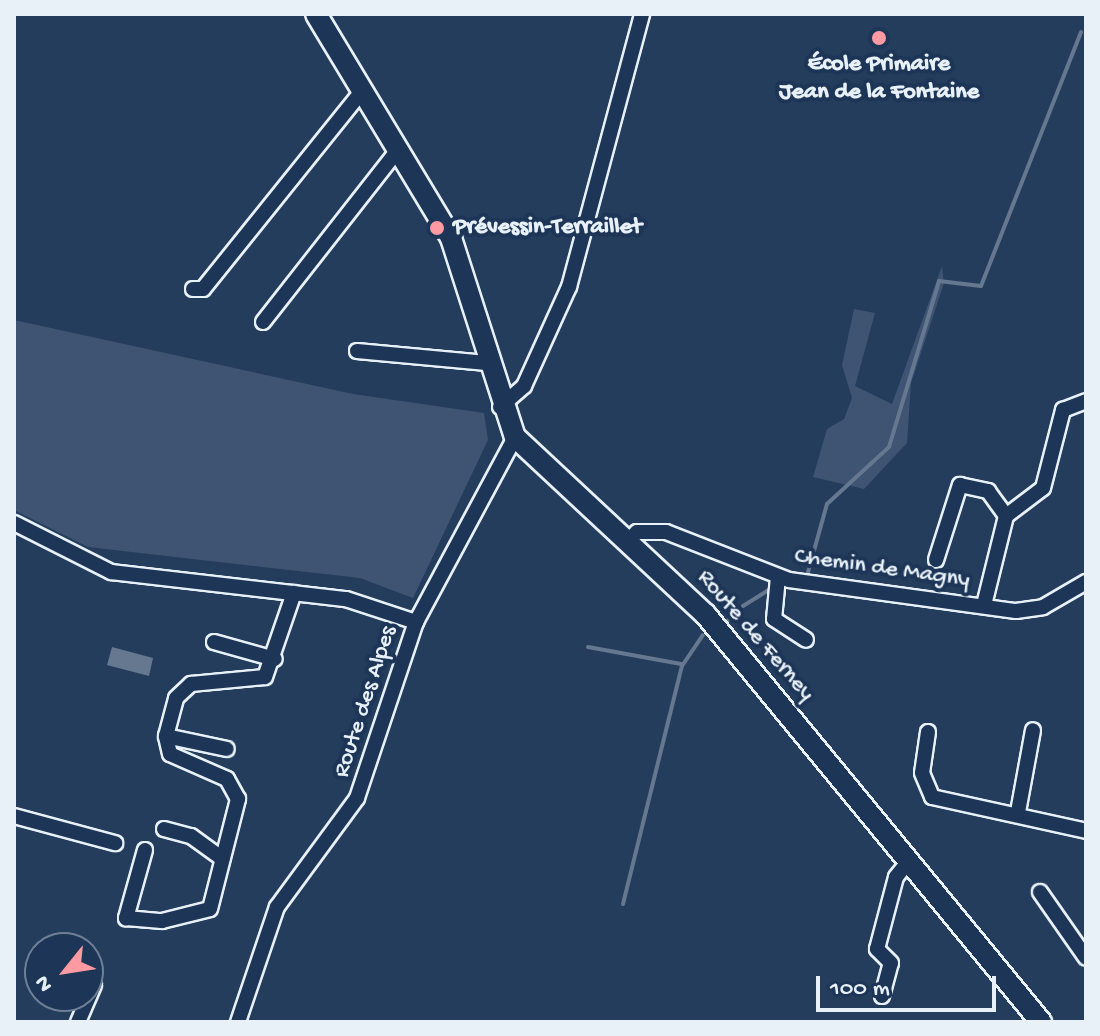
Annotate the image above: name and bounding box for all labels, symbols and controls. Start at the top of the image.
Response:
marker: École Primaire Jean de la Fontaine [870,29,888,47]
place label: École Primaire Jean de la Fontaine [779,51,979,107]
place label: Prévessin-Terraillet [453,214,642,242]
marker: Prévessin-Terraillet [428,219,446,237]
street label: Chemin de Magny [793,542,971,596]
street label: Route de Ferney [690,564,820,708]
street label: Route des Alpes [328,623,404,781]
north arrow [24,932,104,1012]
scale bar [820,960,1000,1010]
text: N [30,970,60,996]
text: 100 m [830,975,890,1004]

